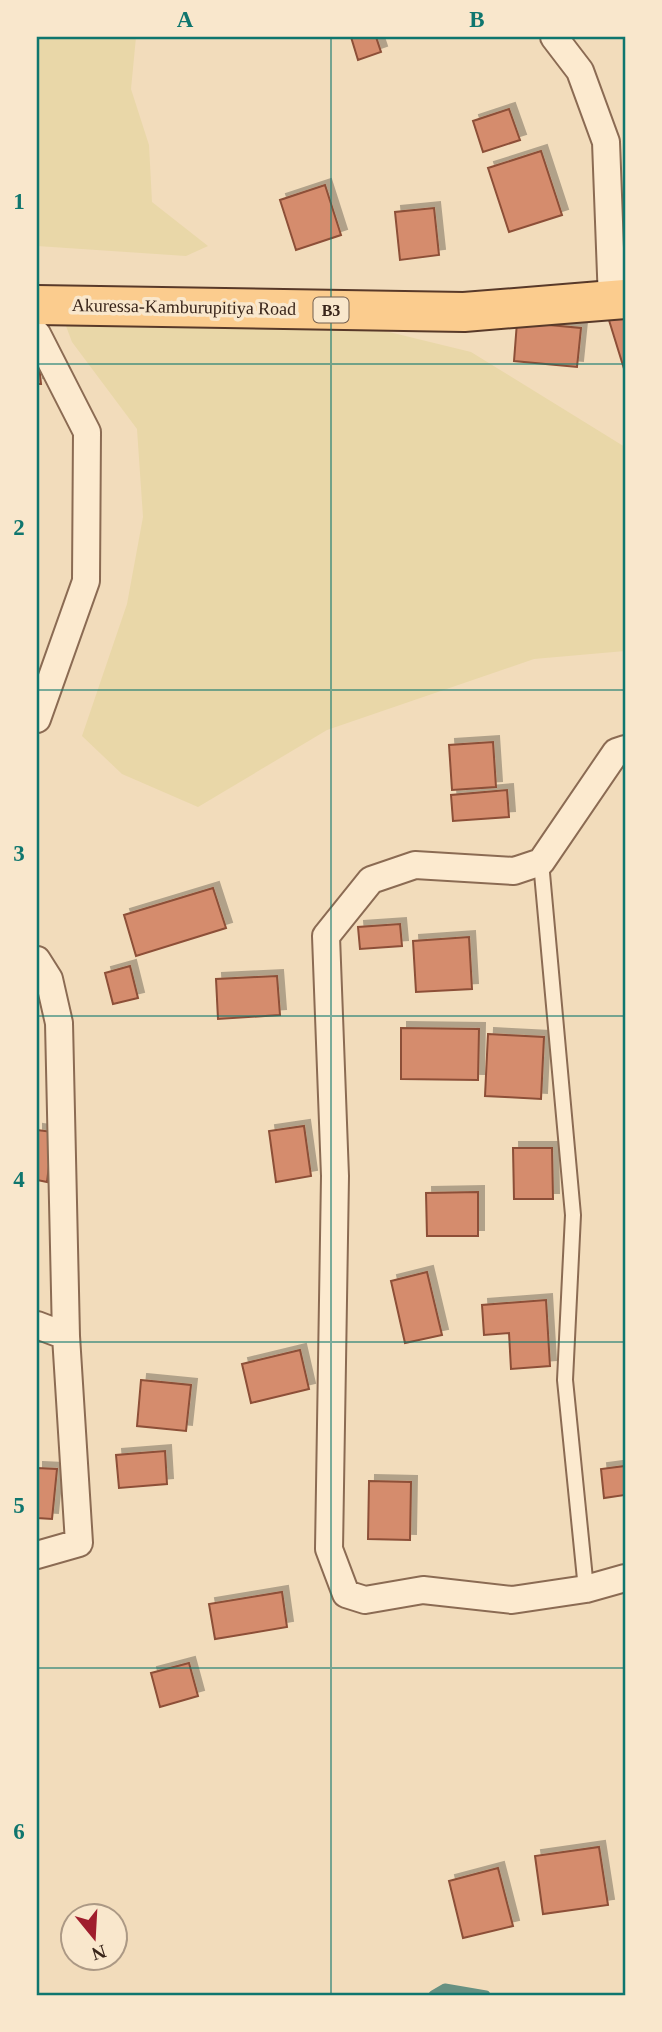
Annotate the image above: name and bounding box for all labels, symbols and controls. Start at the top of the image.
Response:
text: A [177,7,194,32]
text: B [469,7,485,32]
text: 1 [13,189,25,214]
street label: Akuressa-Kamburupitiya Road [72,295,296,319]
road number: B3 [314,298,348,322]
text: 2 [13,515,25,540]
text: 3 [13,841,25,866]
text: 4 [13,1167,25,1192]
text: 5 [13,1493,25,1518]
text: 6 [13,1819,25,1844]
north arrow [60,1902,130,1972]
text: N [89,1941,109,1965]

